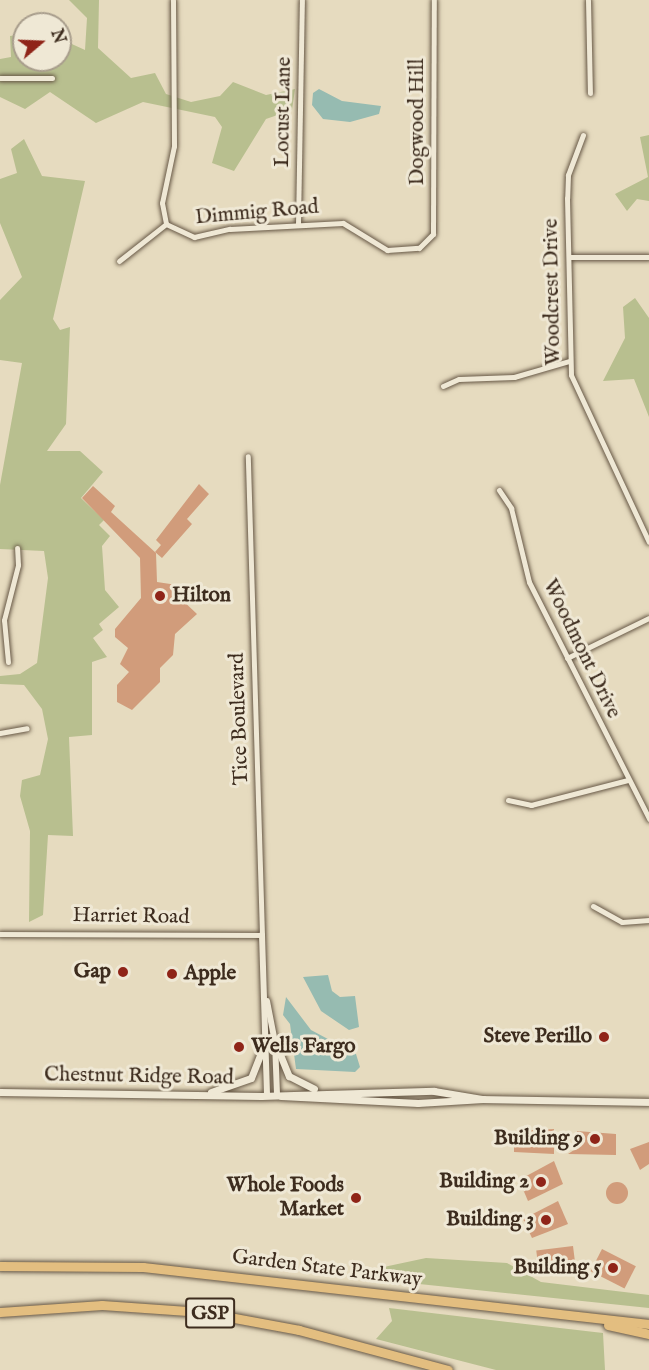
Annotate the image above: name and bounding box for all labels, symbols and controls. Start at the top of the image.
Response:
north arrow [12,12,72,72]
text: N [45,27,69,47]
street label: Locust Lane [270,57,298,167]
street label: Dogwood Hill [405,58,431,186]
street label: Dimmig Road [194,195,320,231]
street label: Woodcrest Drive [539,218,567,366]
street label: Woodmont Drive [536,575,626,723]
place label: Hilton [172,583,231,609]
marker: Hilton [153,589,167,603]
street label: Tice Boulevard [225,652,255,786]
street label: Harriet Road [72,903,190,931]
place label: Gap [74,959,111,985]
place label: Apple [184,961,236,987]
marker: Gap [116,965,130,979]
marker: Apple [165,967,179,981]
place label: Steve Perillo [483,1024,592,1050]
marker: Steve Perillo [597,1030,611,1044]
place label: Wells Fargo [251,1034,356,1060]
marker: Wells Fargo [232,1040,246,1054]
street label: Chestnut Ridge Road [44,1063,234,1091]
place label: Building 9 [494,1126,583,1152]
marker: Building 9 [588,1132,602,1146]
place label: Building 2 [439,1169,529,1195]
place label: Whole Foods Market [226,1173,344,1223]
marker: Building 2 [534,1175,548,1189]
marker: Whole Foods Market [349,1191,363,1205]
place label: Building 3 [446,1207,534,1233]
marker: Building 3 [539,1213,553,1227]
street label: Garden State Parkway [230,1245,424,1293]
place label: Building 5 [513,1255,601,1281]
marker: Building 5 [606,1261,620,1275]
road number: GSP [184,1296,236,1330]

